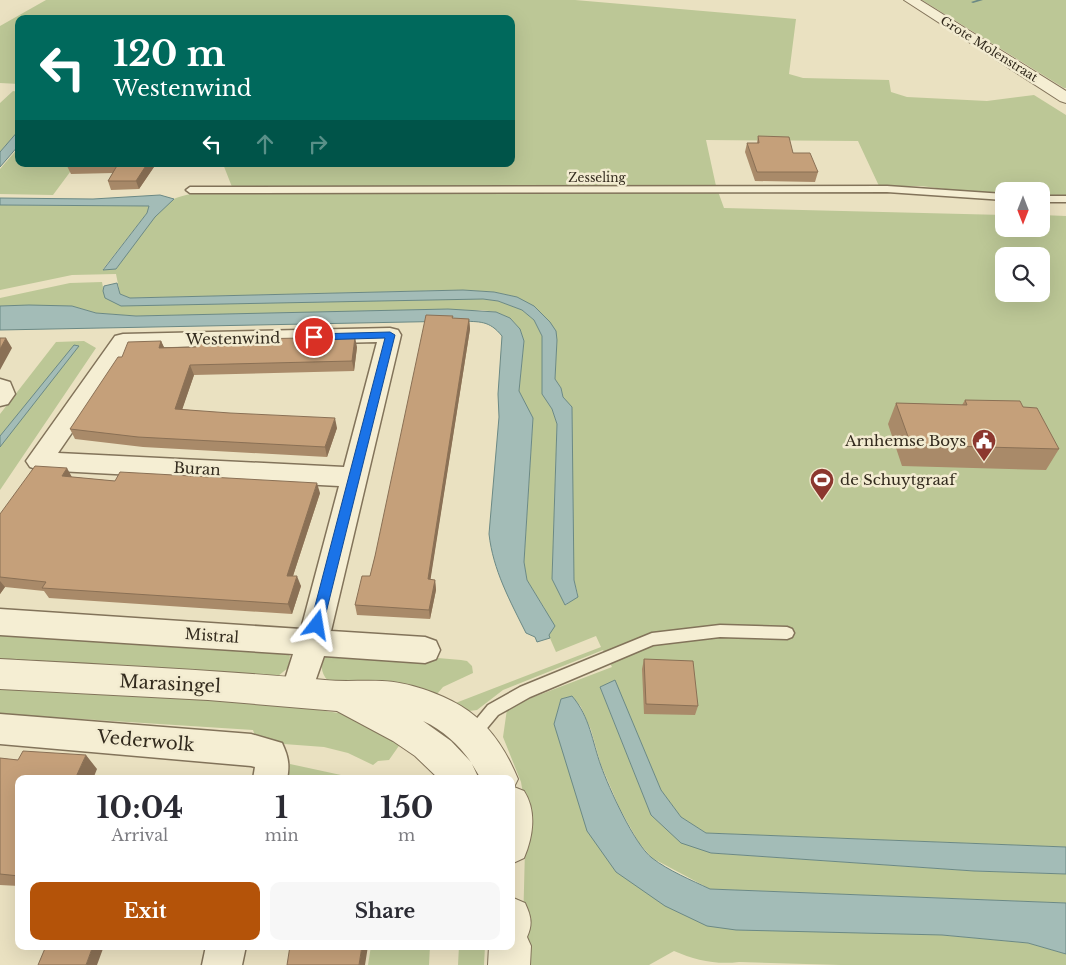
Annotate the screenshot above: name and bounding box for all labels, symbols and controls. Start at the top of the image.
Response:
street label: Grote Molenstraat [938,13,1041,85]
text: 120 m [113,32,226,75]
icon: left [30,35,95,100]
text: Westenwind [113,75,252,102]
icon: left [198,130,226,158]
icon: ahead [251,130,279,158]
icon: right [304,130,332,158]
street label: Zesseling [568,170,626,185]
north arrow [995,182,1050,238]
map controls [995,182,1050,302]
button: search [995,247,1050,302]
pin [293,316,335,358]
icon: arrive [300,323,328,351]
street label: Westenwind [185,328,280,349]
public building icon: Arnhemse Boys [971,428,997,462]
place label: Arnhemse Boys [844,431,966,450]
street label: Buran [173,458,221,479]
sports icon: de Schuytgraaf [809,467,835,501]
place label: de Schuytgraaf [840,470,957,489]
position arrow [290,598,342,650]
street label: Mistral [184,624,240,647]
street label: Marasingel [119,670,222,698]
street label: Vederwolk [95,726,196,756]
text: 10:04 [96,789,183,826]
text: 1 [275,789,288,826]
text: 150 [380,789,433,826]
text: Arrival [112,825,168,845]
text: min [265,825,298,845]
text: m [398,825,415,845]
button: Exit [30,882,260,940]
button: Share [270,882,500,940]

